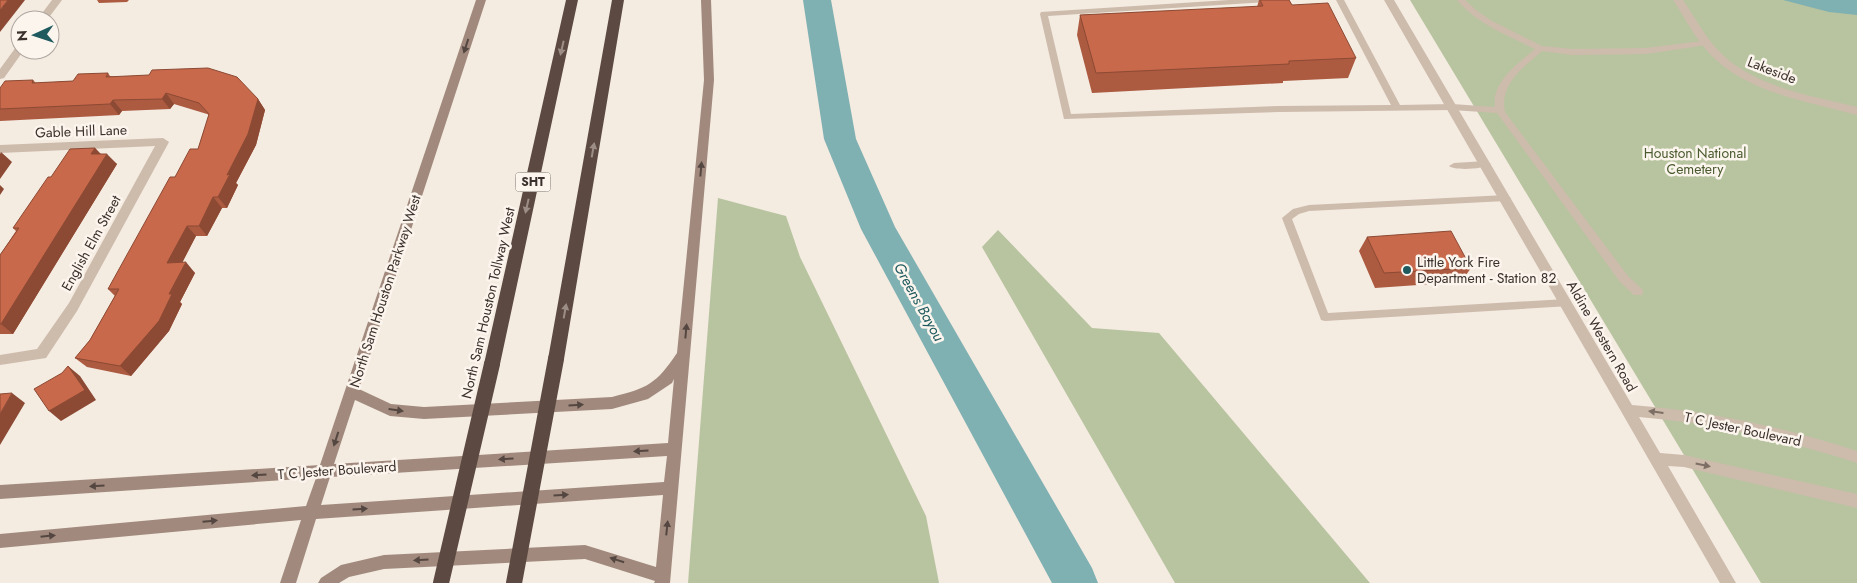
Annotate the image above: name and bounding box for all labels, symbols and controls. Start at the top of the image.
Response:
north arrow [10,10,60,60]
text: N [12,30,32,42]
one-way arrow [462,39,469,54]
one-way arrow [558,40,566,55]
street label: Lakeside [1745,52,1799,88]
street label: Gable Hill Lane [35,119,127,143]
one-way arrow [590,142,598,158]
park label: Houston National Cemetery [1644,143,1746,179]
one-way arrow [697,161,705,177]
road number: SHT [516,172,550,192]
street label: English Elm Street [56,191,126,294]
street label: North Sam Houston Parkway West [344,191,426,390]
one-way arrow [523,199,531,214]
street label: North Sam Houston Tollway West [456,205,520,401]
place label: Little York Fire Department - Station 82 [1417,252,1556,288]
water label: Greens Bayou [888,259,950,346]
marker: Little York Fire Department - Station 82 [1401,264,1413,276]
street label: Aldine Western Road [1562,277,1642,395]
one-way arrow [561,302,569,318]
one-way arrow [682,323,690,339]
one-way arrow [568,400,584,408]
one-way arrow [389,407,405,415]
street label: T C Jester Boulevard [1683,407,1803,451]
one-way arrow [1648,408,1664,416]
one-way arrow [332,431,339,446]
one-way arrow [633,447,649,455]
street label: T C Jester Boulevard [277,456,397,484]
one-way arrow [497,456,513,464]
one-way arrow [1695,461,1711,469]
one-way arrow [251,472,267,480]
one-way arrow [89,482,105,490]
one-way arrow [553,491,569,499]
one-way arrow [352,505,368,513]
one-way arrow [203,516,219,524]
one-way arrow [663,519,671,535]
one-way arrow [41,532,57,540]
one-way arrow [609,556,624,564]
one-way arrow [412,557,428,565]

